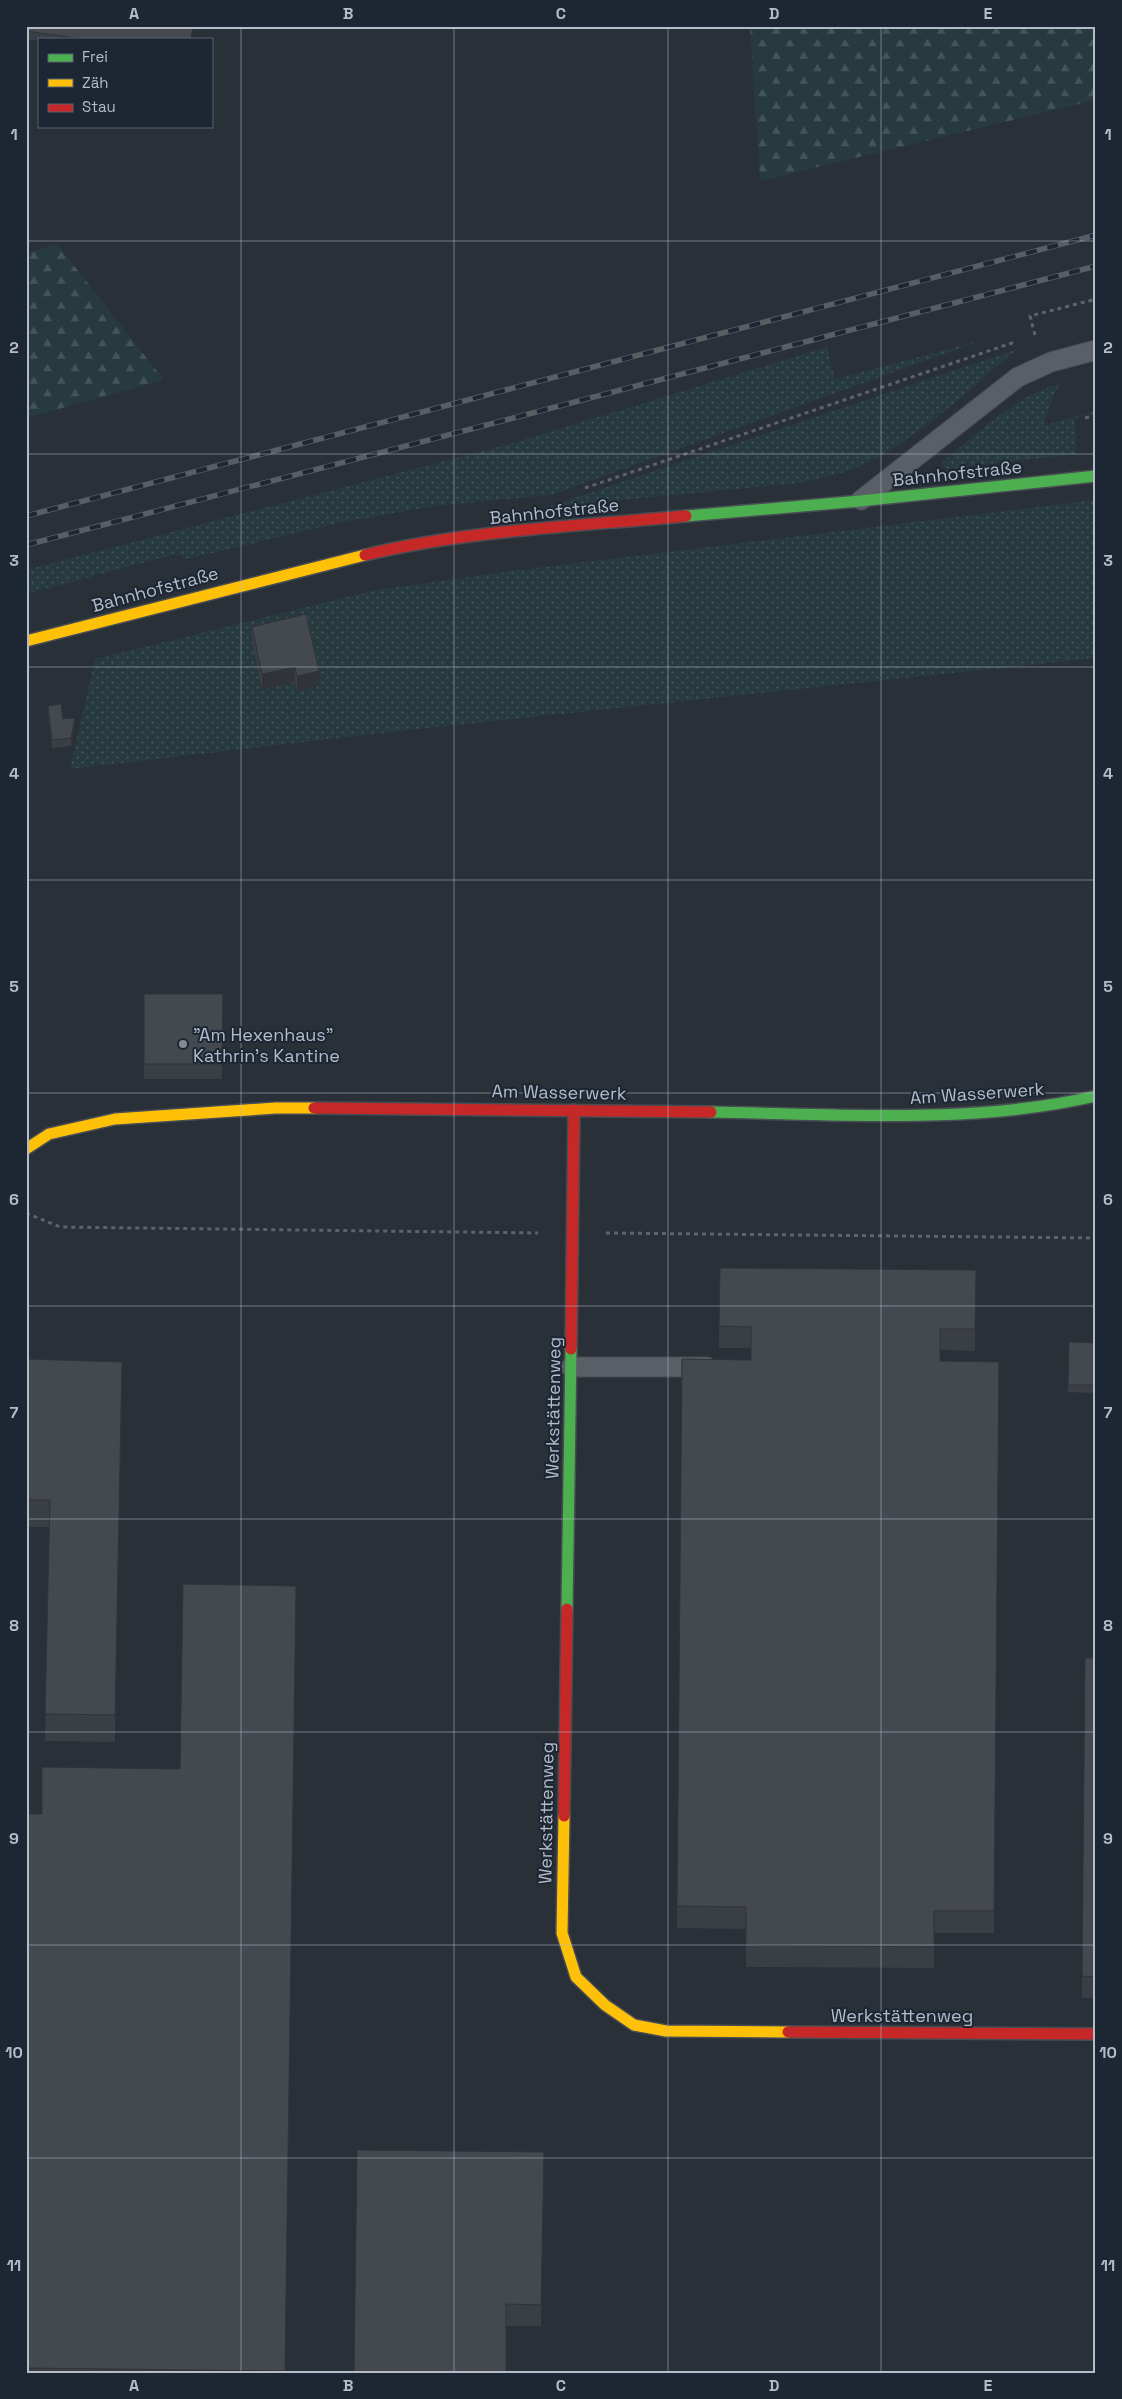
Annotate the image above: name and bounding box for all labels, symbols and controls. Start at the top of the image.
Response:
text: A [129,3,139,24]
text: B [343,3,353,24]
text: C [556,3,566,24]
text: D [769,3,779,24]
text: E [984,3,993,24]
legend [38,38,212,128]
text: Frei [82,47,108,66]
text: Zäh [82,73,108,92]
text: Stau [82,97,116,116]
text: 1 [10,124,18,145]
text: 1 [1104,124,1112,145]
text: 2 [9,337,19,358]
text: 2 [1103,337,1113,358]
street label: Bahnhofstraße [891,455,1023,491]
street label: Bahnhofstraße [488,493,620,529]
text: 3 [9,550,19,571]
text: 3 [1103,550,1113,571]
street label: Bahnhofstraße [89,561,221,617]
text: 4 [9,763,19,784]
text: 4 [1103,763,1113,784]
text: 5 [9,976,19,997]
text: 5 [1103,976,1113,997]
place label: "Am Hexenhaus" Kathrin's Kantine [193,1023,340,1067]
marker: "Am Hexenhaus" Kathrin's Kantine [177,1038,189,1050]
street label: Am Wasserwerk [909,1077,1045,1109]
street label: Am Wasserwerk [491,1079,627,1105]
text: 6 [9,1189,19,1210]
text: 6 [1103,1189,1113,1210]
street label: Werkstättenweg [540,1337,566,1479]
text: 7 [10,1402,19,1423]
text: 7 [1104,1402,1113,1423]
text: 8 [9,1615,19,1636]
text: 8 [1103,1615,1113,1636]
street label: Werkstättenweg [533,1742,559,1884]
text: 9 [9,1828,19,1849]
text: 9 [1103,1828,1113,1849]
street label: Werkstättenweg [831,2004,973,2027]
text: 10 [5,2042,23,2063]
text: 10 [1099,2042,1117,2063]
text: 11 [7,2255,21,2276]
text: 11 [1101,2255,1115,2276]
text: A [129,2375,139,2396]
text: B [343,2375,353,2396]
text: C [556,2375,566,2396]
text: D [769,2375,779,2396]
text: E [984,2375,993,2396]

